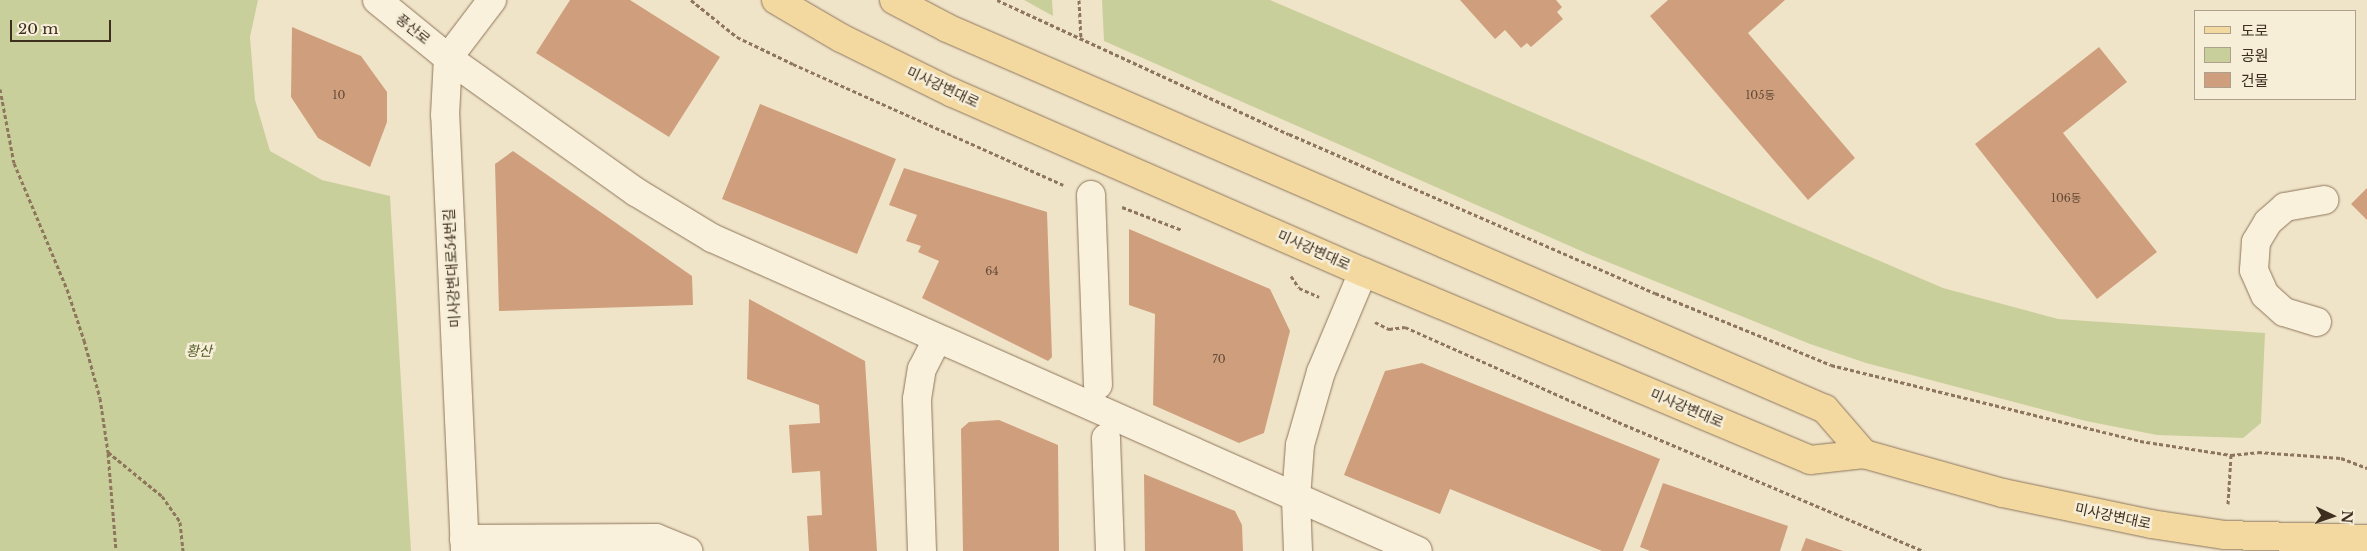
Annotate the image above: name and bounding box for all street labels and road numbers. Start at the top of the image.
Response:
street label: 풍산로 [393,10,433,48]
street label: 미사강변대로 [904,63,982,111]
street label: 미사강변대로54번길 [440,208,464,328]
street label: 미사강변대로 [1275,227,1353,273]
street label: 미사강변대로 [1648,385,1726,431]
street label: 미사강변대로 [2073,500,2153,532]

